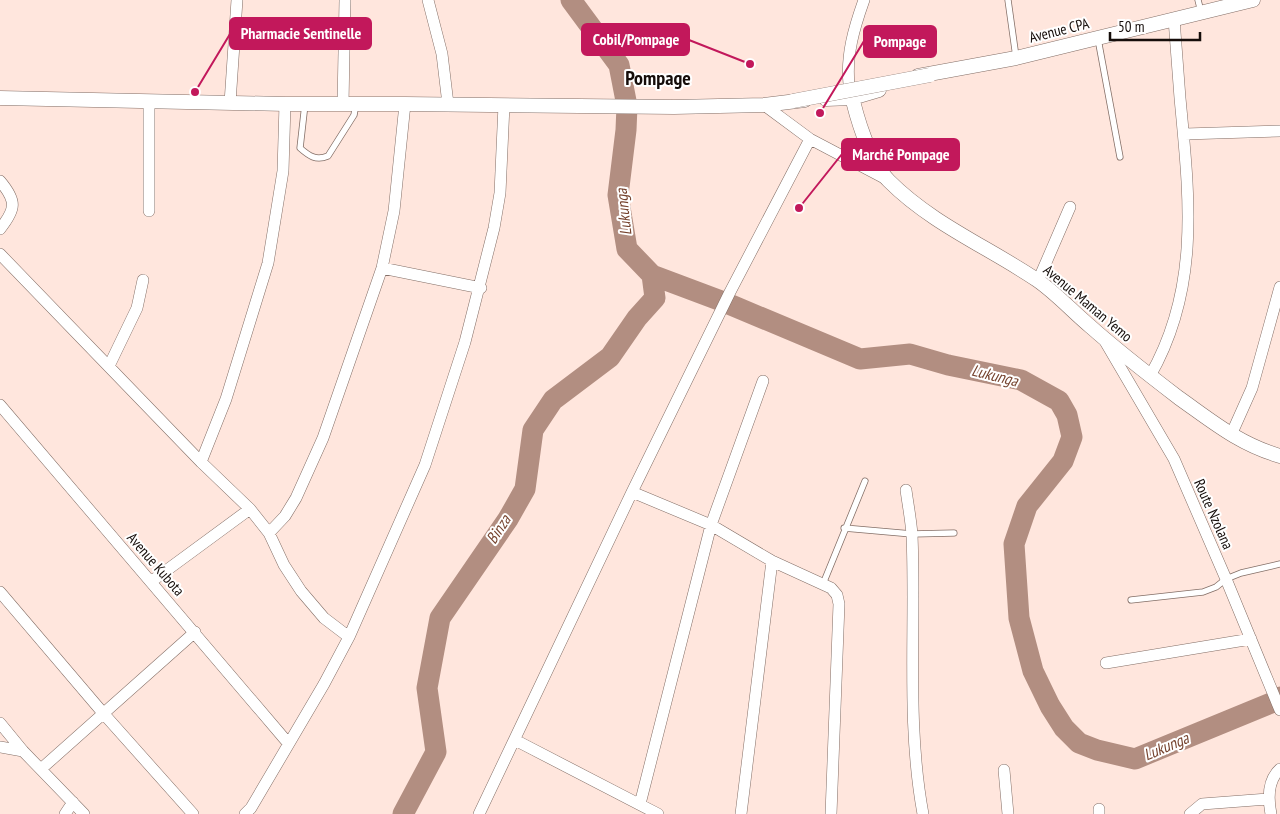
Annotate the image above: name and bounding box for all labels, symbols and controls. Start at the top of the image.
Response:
scale bar [1110,10,1200,42]
street label: Avenue CPA [1027,13,1092,47]
text: 50 m [1118,17,1144,36]
callout: Pharmacie Sentinelle [230,18,371,49]
text: Pharmacie Sentinelle [241,23,361,43]
callout: Cobil/Pompage [582,24,689,55]
callout: Pompage [864,26,936,57]
text: Cobil/Pompage [593,29,679,49]
text: Pompage [874,31,926,51]
district label: Pompage [625,65,691,91]
callout: Marché Pompage [842,139,959,170]
text: Marché Pompage [852,144,950,164]
water label: Lukunga [610,186,635,236]
street label: Avenue Maman Yemo [1040,260,1136,346]
water label: Lukunga [970,360,1022,391]
street label: Route Nzolana [1190,476,1238,552]
water label: Binza [481,510,515,547]
street label: Avenue Kubota [123,528,189,600]
water label: Lukunga [1141,727,1193,764]

